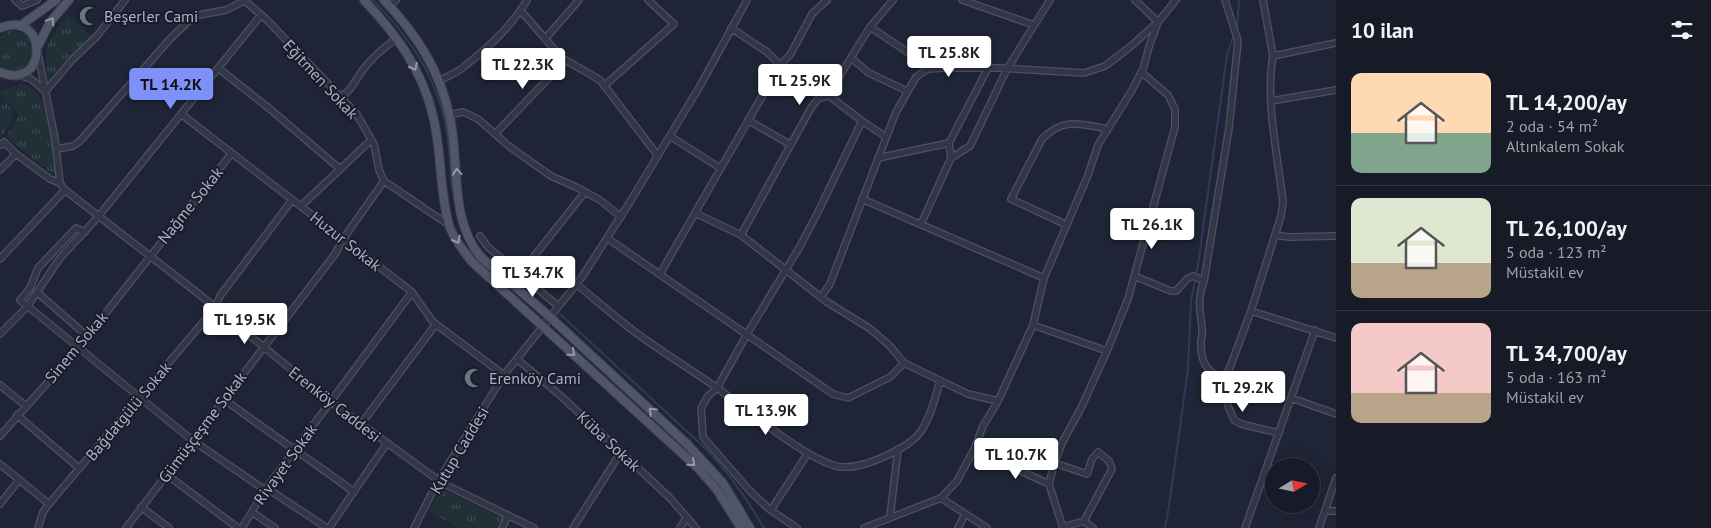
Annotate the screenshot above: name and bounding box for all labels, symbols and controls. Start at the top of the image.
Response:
mosque icon: Beşerler Cami [78,5,100,27]
place label: Beşerler Cami [104,6,198,26]
icon: filters [1668,16,1696,44]
text: 10 ilan [1351,17,1414,44]
one-way arrow [45,18,54,27]
street label: Eğitmen Sokak [279,35,363,123]
pin: TL 25.8K [897,36,1001,78]
text: TL 25.8K [918,42,980,62]
pin: TL 22.3K [471,48,575,90]
text: TL 22.3K [492,54,554,74]
one-way arrow [408,61,418,70]
pin: TL 25.9K [748,64,852,106]
pin: TL 14.2K [119,68,223,110]
text: TL 25.9K [769,70,831,90]
text: TL 14.2K [140,74,202,94]
text: TL 14,200/ay [1506,89,1627,116]
icon: home [1391,93,1451,153]
text: 2 oda · 54 m² [1506,116,1598,136]
text: Altınkalem Sokak [1506,136,1625,156]
street label: Nağme Sokak [153,162,227,247]
one-way arrow [452,168,463,176]
street label: Huzur Sokak [306,207,386,275]
pin: TL 26.1K [1100,208,1204,250]
text: TL 26.1K [1121,214,1183,234]
text: TL 26,100/ay [1506,215,1627,242]
icon: home [1391,218,1451,278]
one-way arrow [450,234,460,243]
text: 5 oda · 123 m² [1506,242,1607,262]
pin: TL 34.7K [481,256,585,298]
text: TL 34.7K [502,262,564,282]
text: Müstakil ev [1506,262,1584,282]
pin: TL 19.5K [193,302,297,345]
street label: Sinem Sokak [40,307,112,387]
text: TL 19.5K [214,309,276,329]
text: TL 34,700/ay [1506,340,1627,367]
icon: home [1391,343,1451,403]
one-way arrow [567,347,576,356]
street label: Bağdatgülü Sokak [81,357,175,464]
street label: Erenköy Caddesi [285,362,385,446]
street label: Gümüşçeşme Sokak [154,367,251,487]
mosque icon: Erenköy Cami [463,367,485,389]
text: 5 oda · 163 m² [1506,367,1607,387]
place label: Erenköy Cami [489,368,581,388]
pin: TL 29.2K [1191,370,1295,413]
text: TL 29.2K [1212,377,1274,397]
text: Müstakil ev [1506,387,1584,407]
pin: TL 13.9K [714,394,818,436]
text: TL 13.9K [735,400,797,420]
street label: Kutup Caddesi [425,403,493,497]
street label: Küba Sokak [573,407,645,476]
one-way arrow [648,408,657,417]
street label: Rivayet Sokak [249,419,321,508]
pin: TL 10.7K [964,438,1068,480]
text: TL 10.7K [985,444,1047,464]
one-way arrow [686,457,695,466]
north arrow [1265,458,1320,512]
map controls [1265,458,1320,513]

